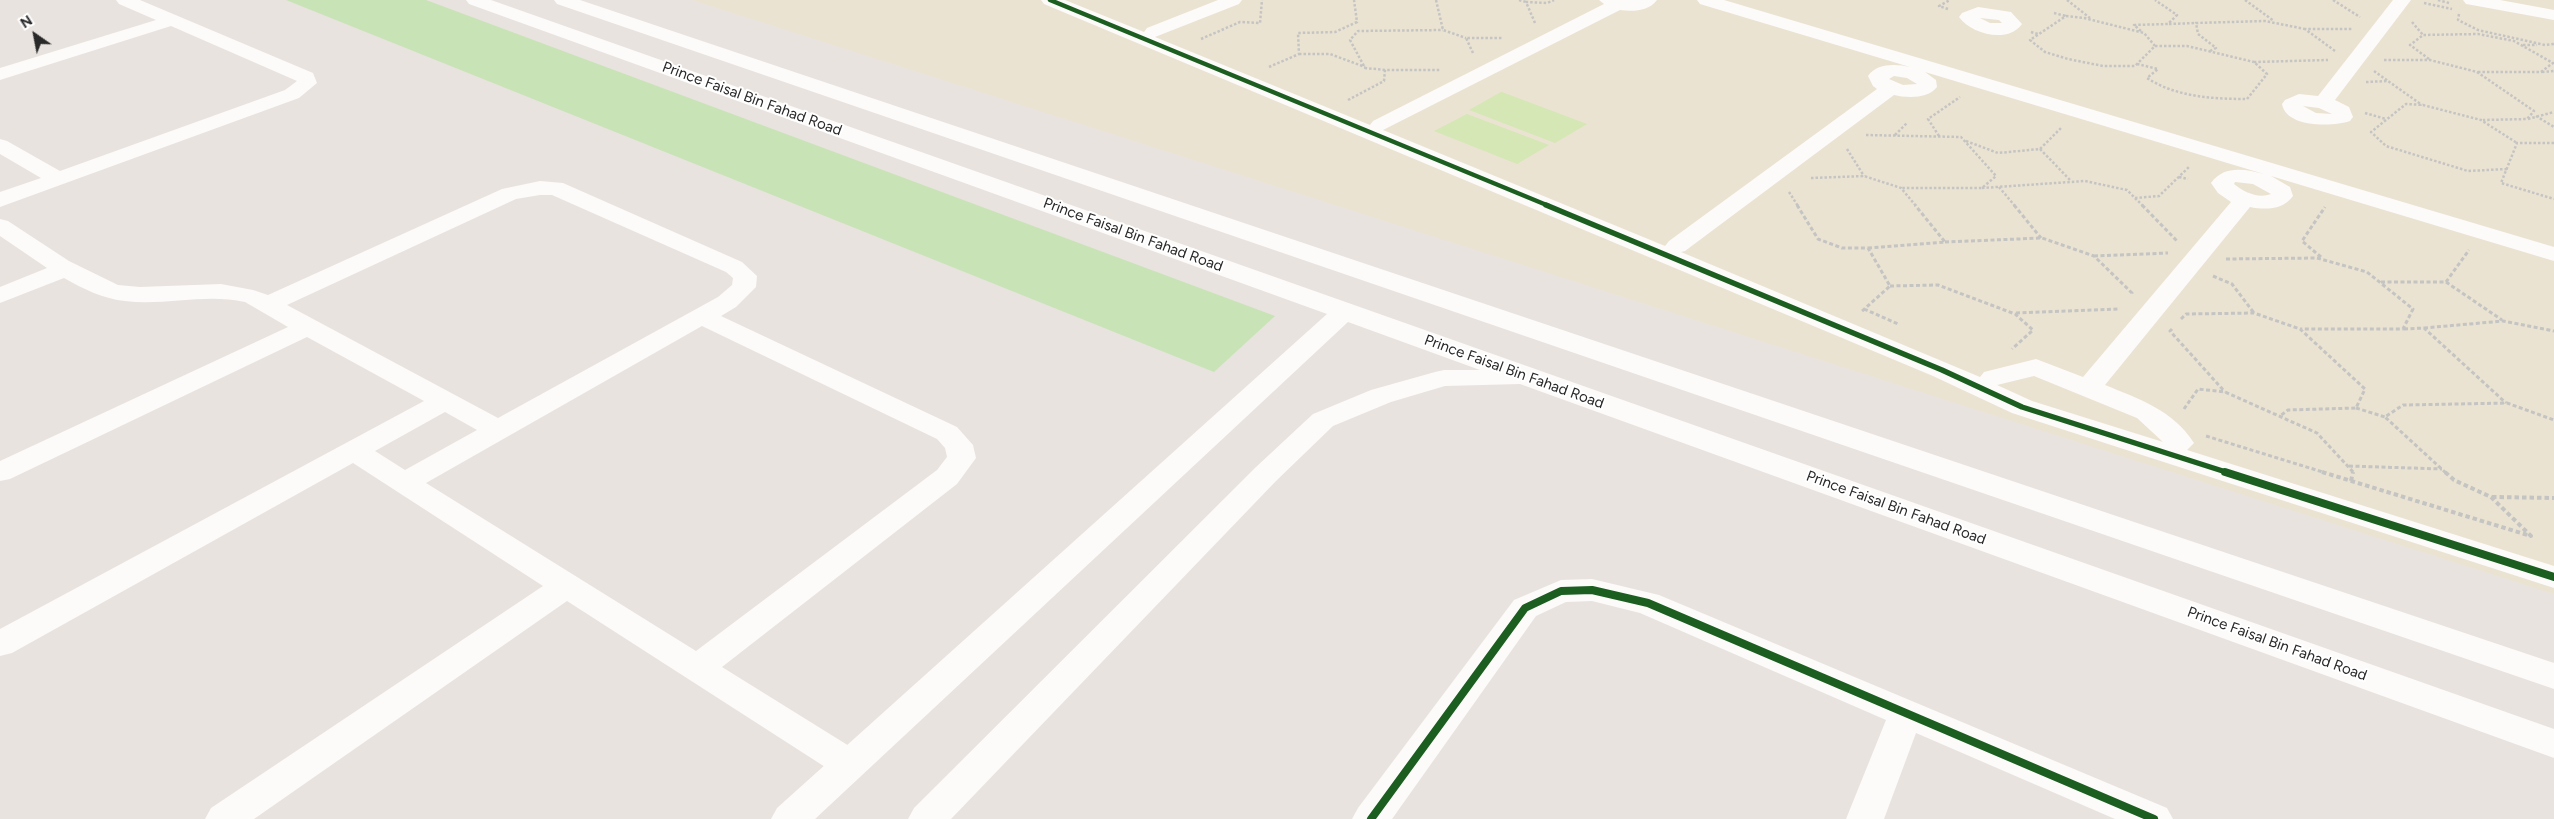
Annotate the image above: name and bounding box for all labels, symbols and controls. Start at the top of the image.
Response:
north arrow [10,10,60,60]
text: N [17,12,36,32]
street label: Prince Faisal Bin Fahad Road [660,58,844,140]
street label: Prince Faisal Bin Fahad Road [1041,194,1225,276]
street label: Prince Faisal Bin Fahad Road [1422,331,1606,413]
street label: Prince Faisal Bin Fahad Road [1804,467,1988,549]
street label: Prince Faisal Bin Fahad Road [2185,603,2369,685]

